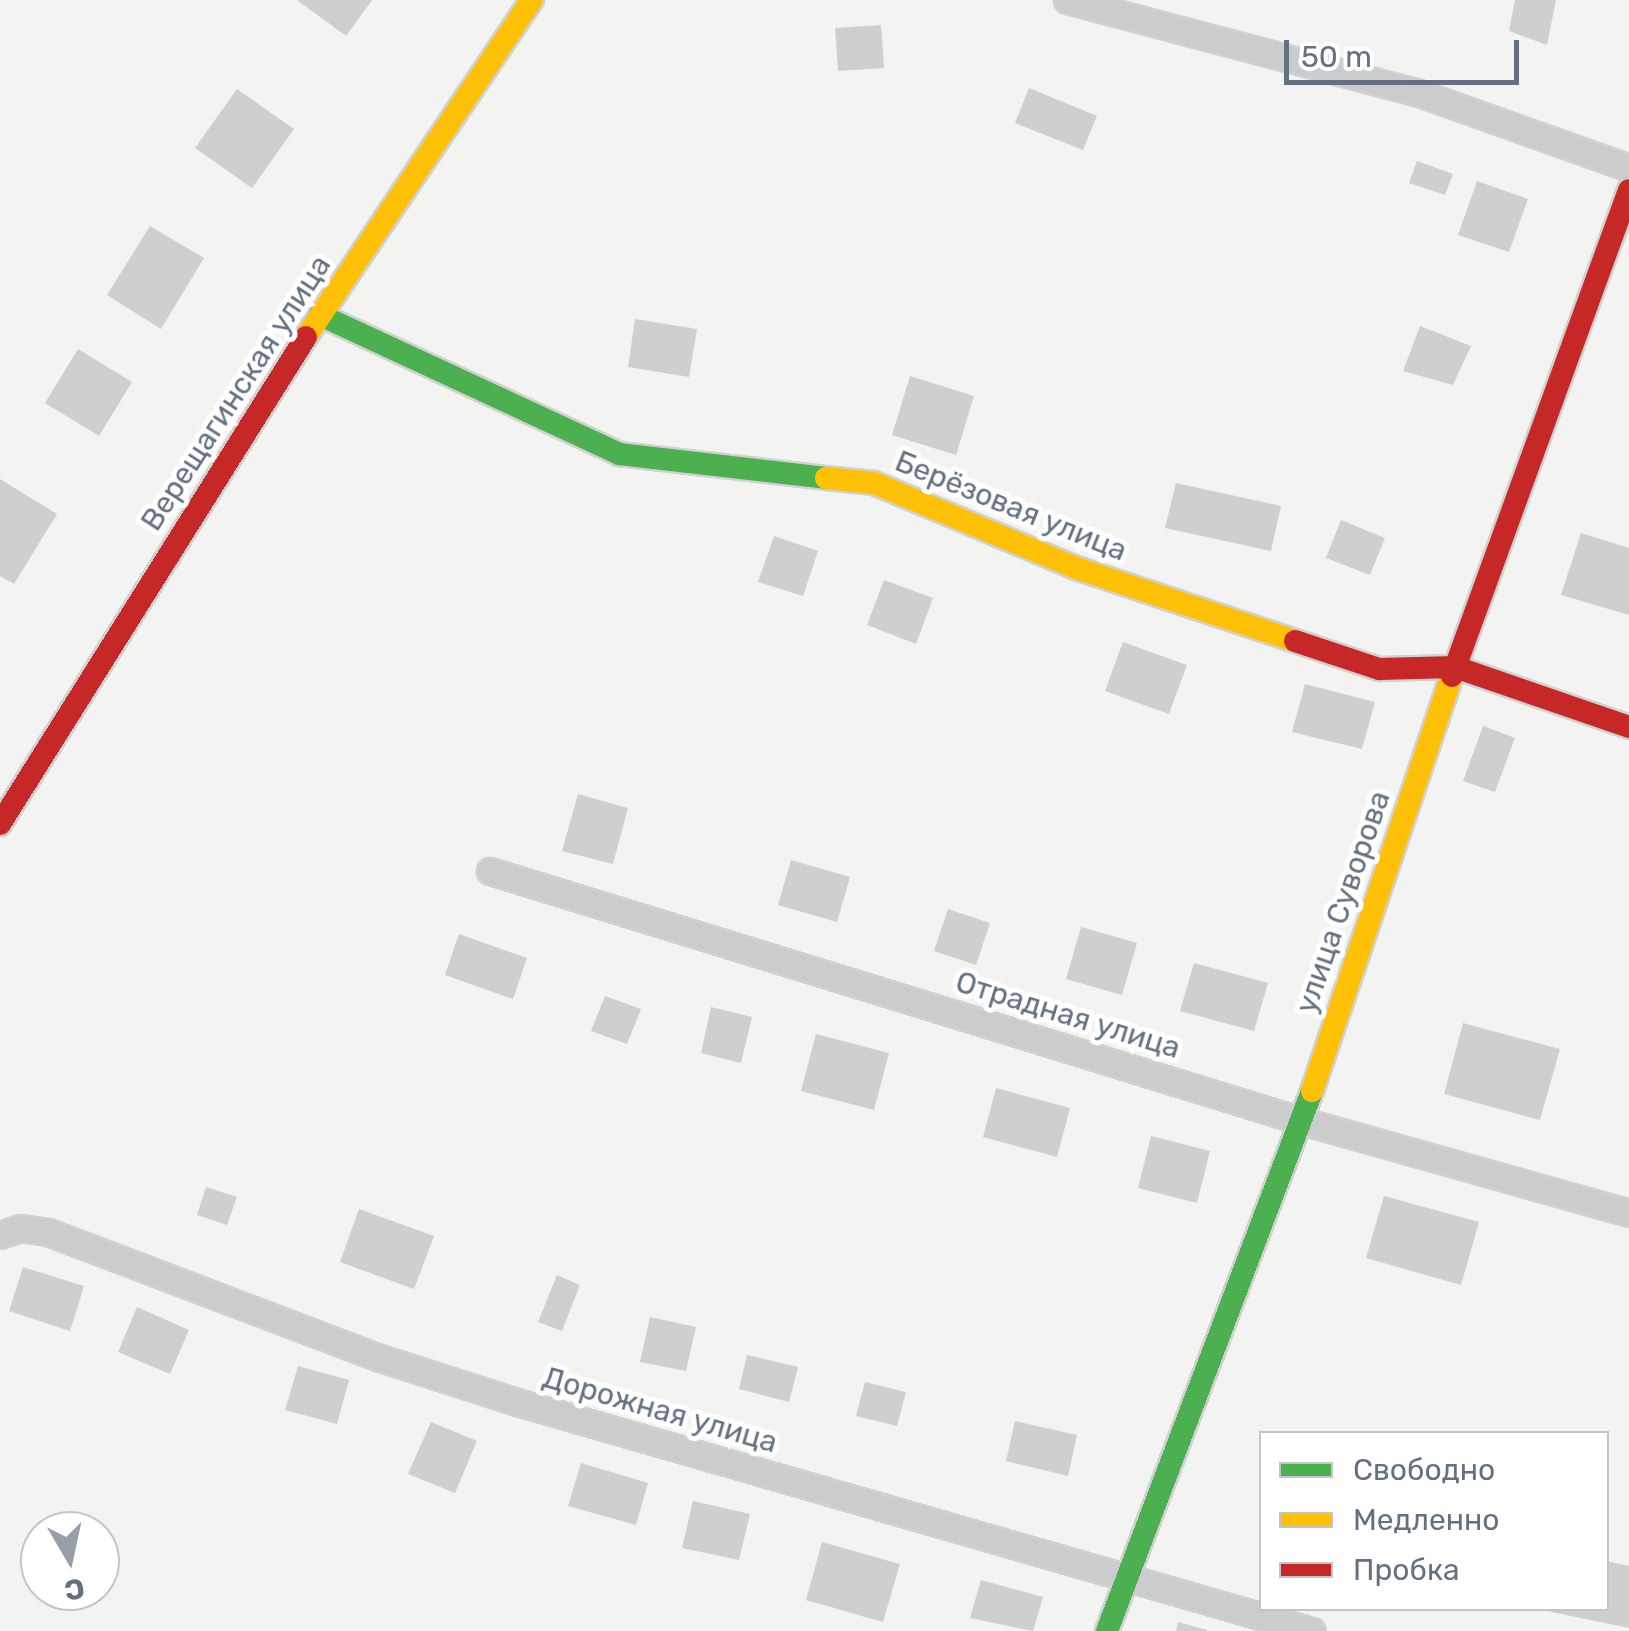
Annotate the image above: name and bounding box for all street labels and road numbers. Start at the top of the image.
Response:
street label: Верещагинская улица [133,249,339,537]
street label: Берёзовая улица [890,443,1132,569]
street label: улица Суворова [1288,786,1398,1018]
street label: Отрадная улица [951,964,1185,1066]
street label: Дорожная улица [539,1359,781,1461]

